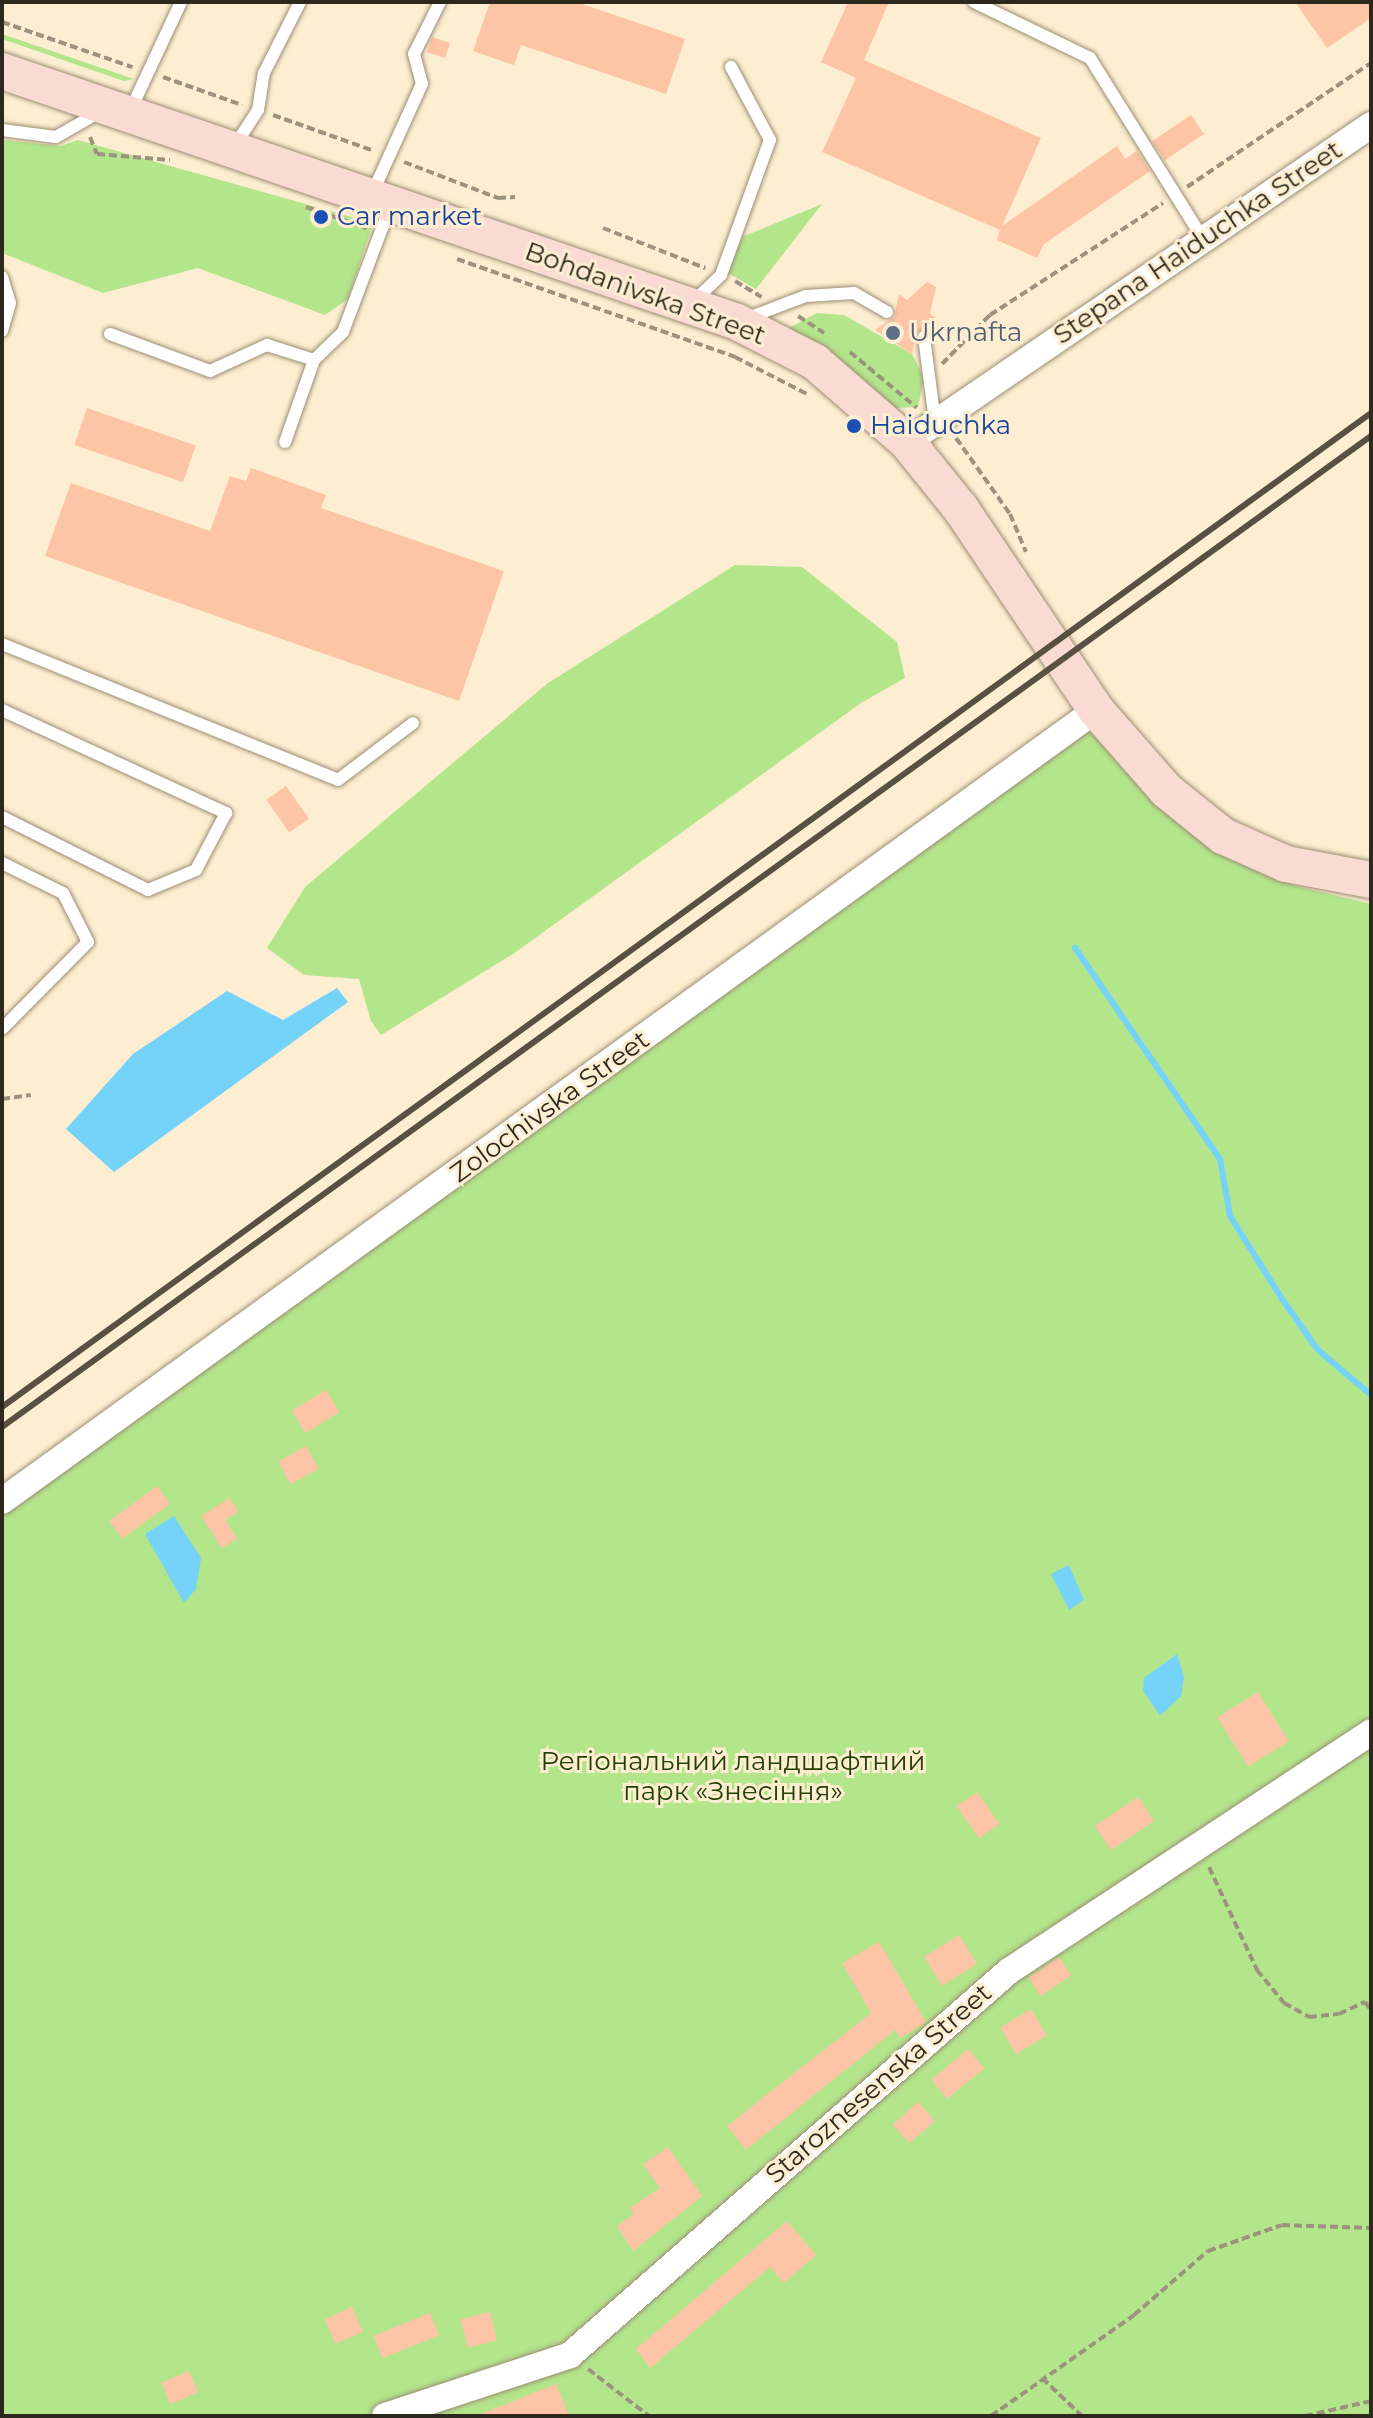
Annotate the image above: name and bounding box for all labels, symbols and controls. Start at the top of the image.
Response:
street label: Stepana Haiduchka Street [1048,135,1348,351]
place label: Car market [337,201,482,233]
marker: Car market [312,208,330,226]
street label: Bohdanivska Street [520,236,770,352]
place label: Ukrnafta [909,317,1022,349]
marker: Ukrnafta [884,324,902,342]
place label: Haiduchka [870,410,1011,442]
marker: Haiduchka [845,417,863,435]
street label: Zolochivska Street [445,1024,655,1190]
park label: Регіональний ландшафтний парк «Знесіння» [541,1746,925,1808]
street label: Staroznesenska Street [760,1977,998,2191]

